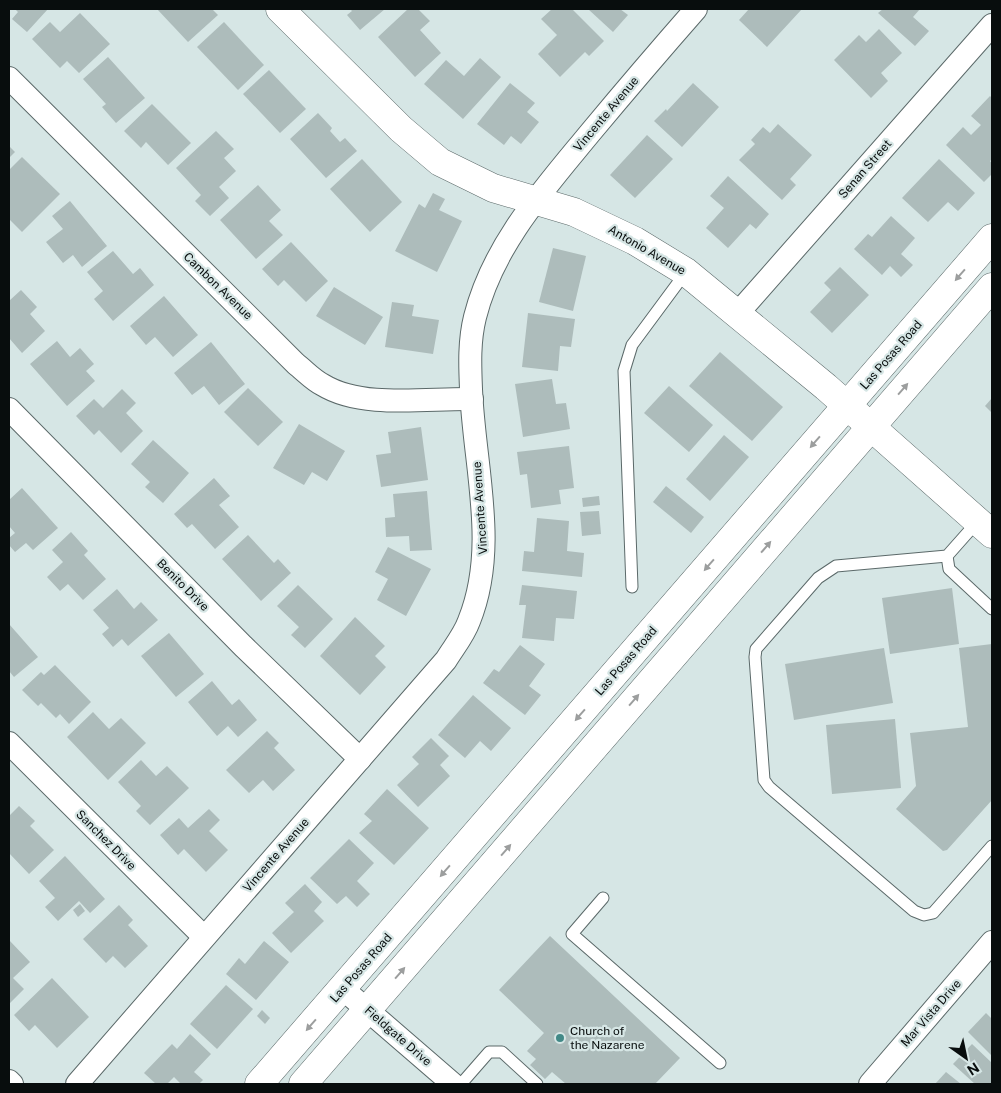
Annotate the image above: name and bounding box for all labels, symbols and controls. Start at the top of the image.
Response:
street label: Vincente Avenue [571,74,641,154]
street label: Senan Street [836,137,895,201]
street label: Antonio Avenue [606,222,688,278]
street label: Cambon Avenue [181,250,255,322]
one-way arrow [955,268,966,281]
street label: Las Posas Road [857,318,925,392]
one-way arrow [897,383,908,396]
one-way arrow [809,436,821,448]
street label: Vincente Avenue [470,461,490,555]
one-way arrow [760,542,772,554]
street label: Benito Drive [154,556,212,614]
one-way arrow [703,559,714,572]
street label: Las Posas Road [592,624,660,698]
one-way arrow [629,694,640,707]
one-way arrow [574,708,585,721]
street label: Sanchez Drive [73,807,139,873]
street label: Vincente Avenue [240,815,312,895]
one-way arrow [500,844,511,857]
one-way arrow [439,865,450,878]
street label: Las Posas Road [327,931,395,1005]
one-way arrow [394,967,405,980]
street label: Mar Vista Drive [898,976,964,1049]
street label: Fieldgate Drive [362,1003,434,1069]
one-way arrow [305,1019,317,1031]
place label: Church of the Nazarene [570,1024,645,1052]
marker: Church of the Nazarene [554,1032,566,1044]
north arrow [941,1033,991,1083]
text: N [964,1059,982,1079]

